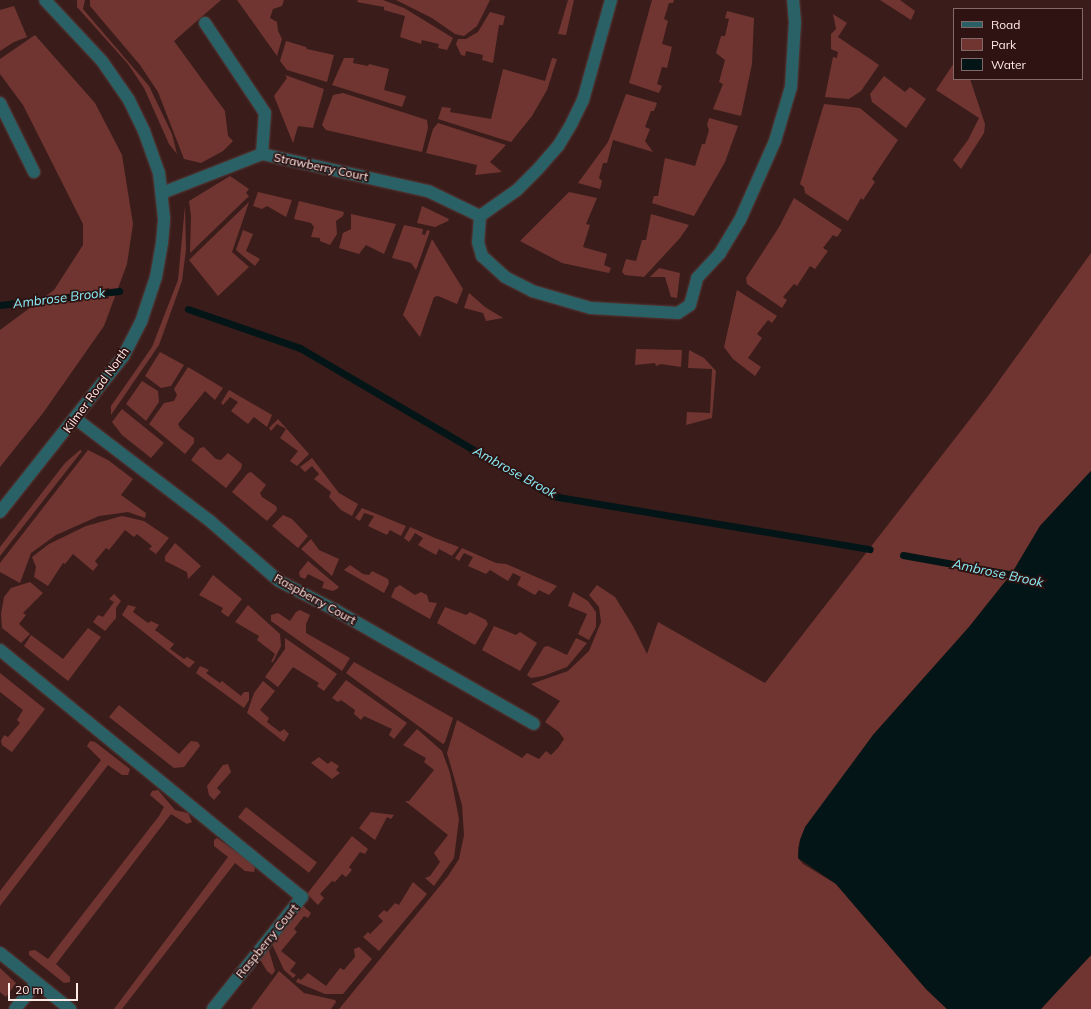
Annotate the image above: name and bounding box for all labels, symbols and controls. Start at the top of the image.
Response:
legend [953,8,1083,80]
text: Road [991,17,1020,32]
text: Park [991,37,1016,52]
text: Water [991,57,1026,72]
street label: Strawberry Court [272,150,370,184]
water label: Ambrose Brook [12,285,106,311]
street label: Kilmer Road North [60,344,132,436]
water label: Ambrose Brook [471,443,559,501]
water label: Ambrose Brook [951,556,1045,590]
street label: Raspberry Court [272,571,358,627]
street label: Raspberry Court [233,901,301,981]
scale bar [10,975,80,1001]
text: 20 m [15,982,43,997]

